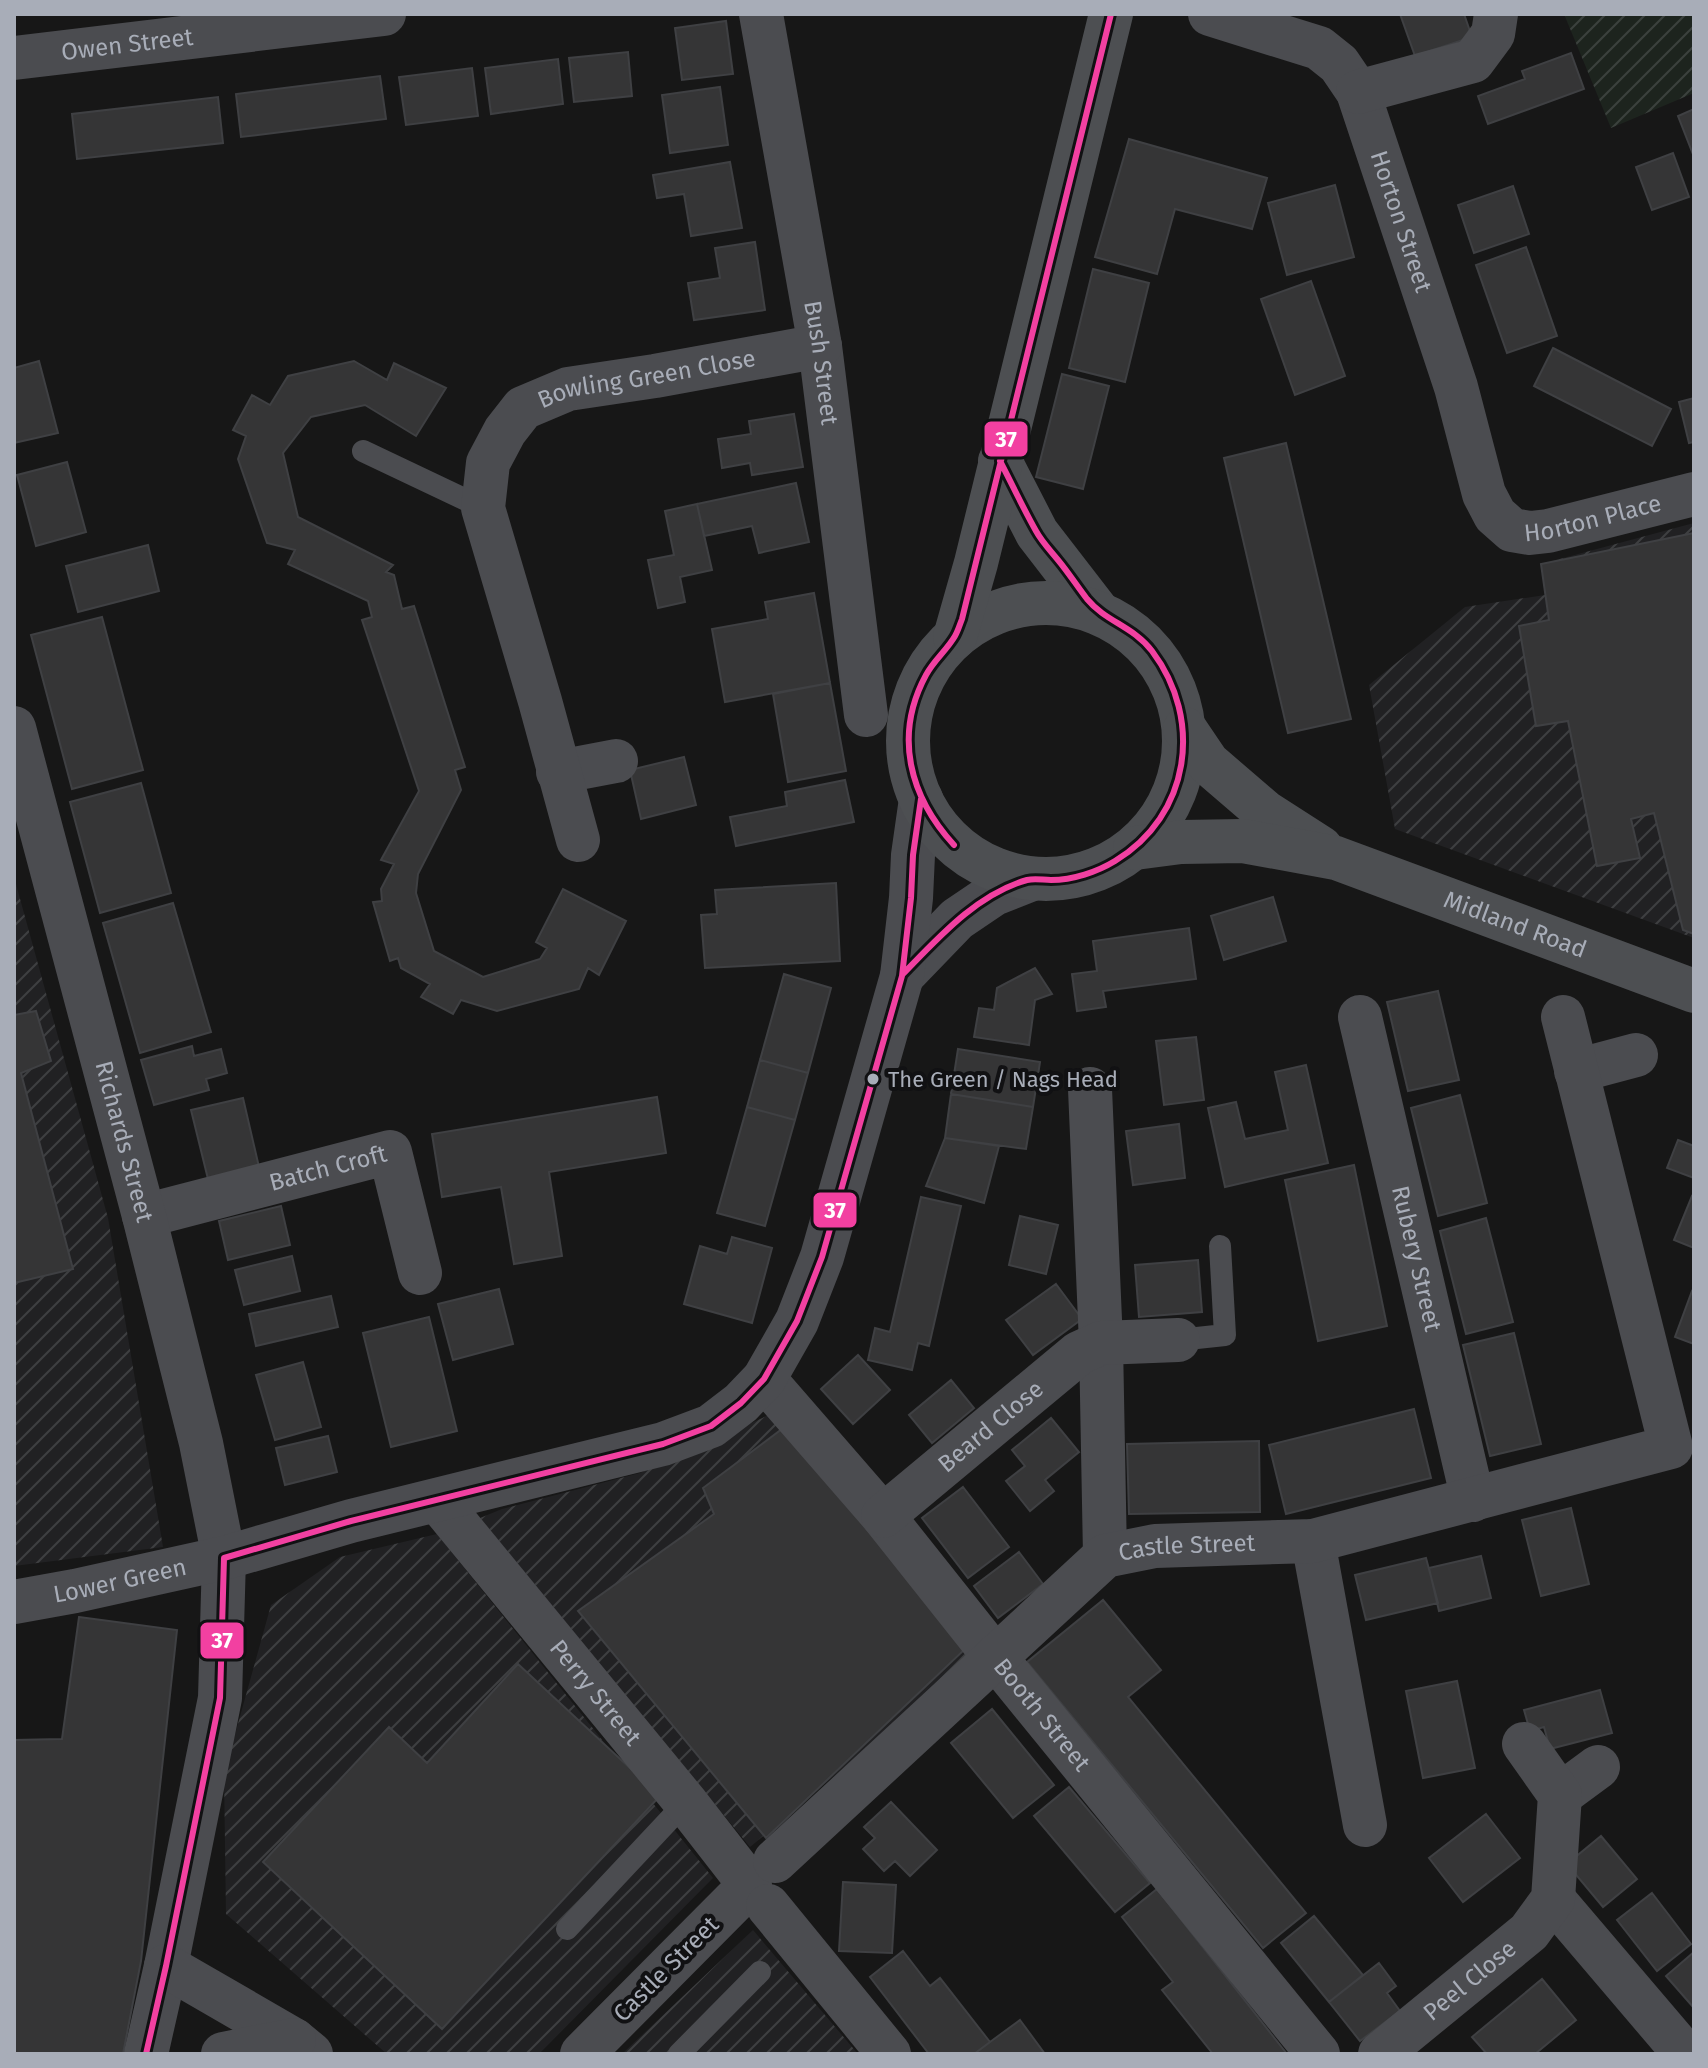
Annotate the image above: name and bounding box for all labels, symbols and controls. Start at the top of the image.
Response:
street label: Owen Street [60,23,195,66]
street label: Horton Street [1364,147,1438,296]
street label: Bush Street [798,298,844,427]
street label: Bowling Green Close [533,344,758,414]
line badge: 37 [983,420,1029,458]
text: 37 [994,426,1017,453]
street label: Horton Place [1523,489,1664,548]
street label: Midland Road [1440,885,1590,964]
street label: Richards Street [89,1058,159,1225]
place label: The Green / Nags Head [888,1066,1118,1093]
marker: The Green / Nags Head [865,1071,881,1087]
street label: Batch Croft [266,1139,390,1197]
street label: Rubery Street [1386,1183,1447,1334]
line badge: 37 [812,1191,858,1229]
text: 37 [823,1197,846,1224]
street label: Beard Close [932,1375,1049,1478]
street label: Castle Street [1116,1529,1256,1567]
street label: Lower Green [51,1553,189,1609]
line badge: 37 [199,1621,245,1660]
text: 37 [210,1627,233,1654]
street label: Perry Street [544,1634,647,1751]
street label: Booth Street [988,1653,1096,1777]
street label: Castle Street [608,1910,725,2027]
street label: Peel Close [1418,1934,1522,2027]

